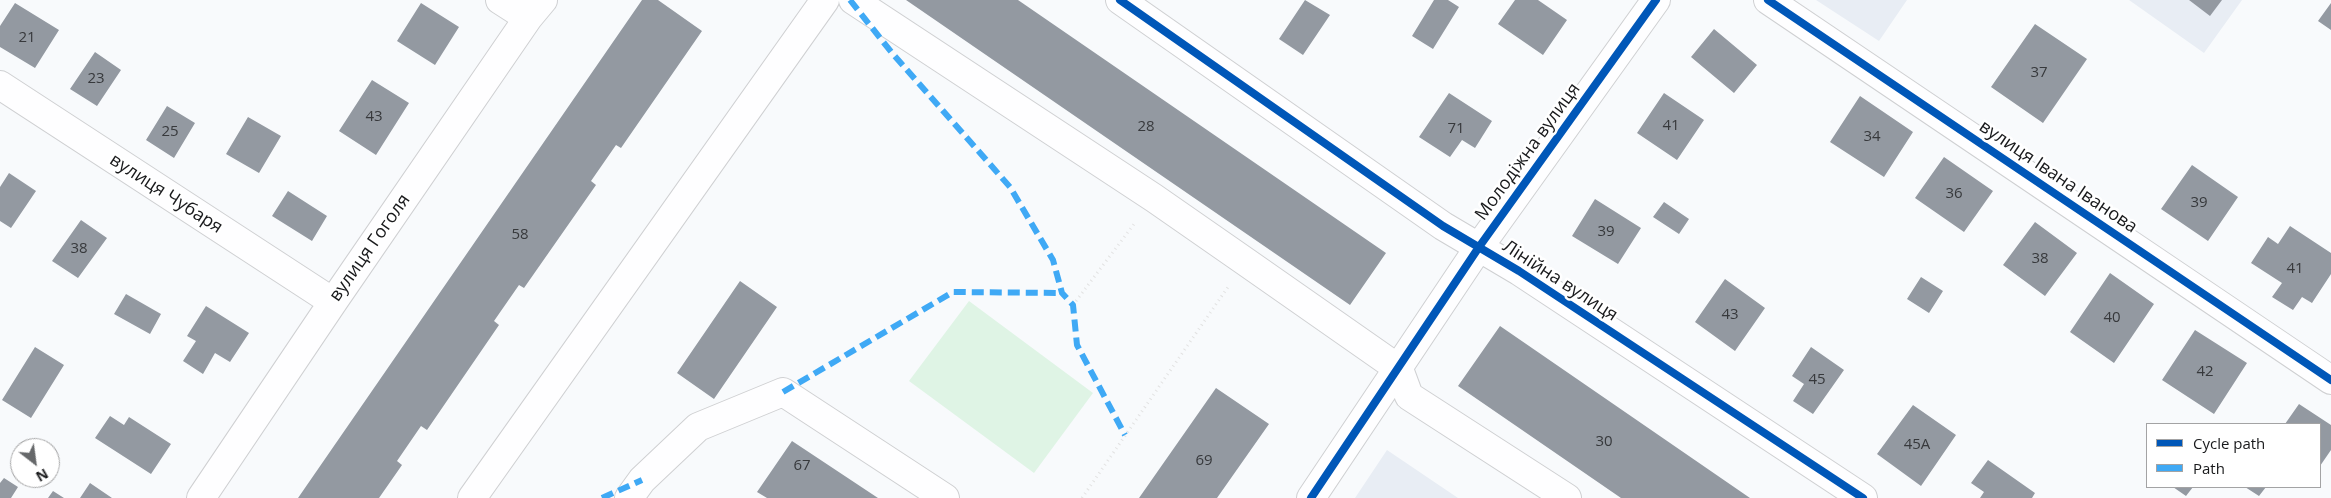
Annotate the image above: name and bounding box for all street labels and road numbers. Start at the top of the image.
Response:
street label: Молодіжна вулиця [1471,79,1585,225]
street label: вулиця Івана Іванова [1975,116,2141,238]
street label: вулиця Чубаря [106,149,226,239]
street label: вулиця Гоголя [325,190,415,306]
street label: Лінійна вулиця [1498,236,1622,326]

